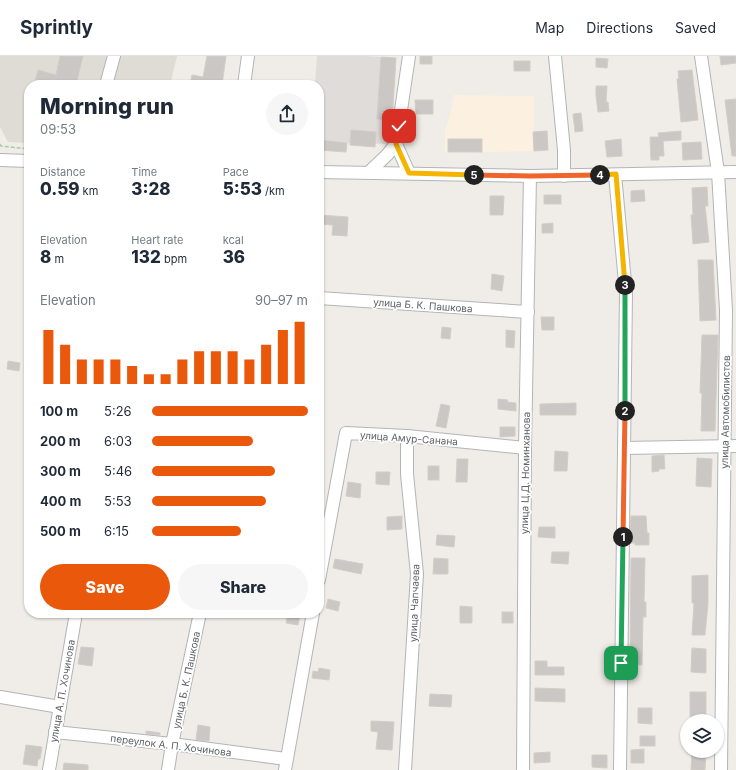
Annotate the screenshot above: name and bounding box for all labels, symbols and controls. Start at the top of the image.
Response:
text: Sprintly [20,16,93,39]
text: Map [535,19,564,36]
text: Directions [586,19,653,36]
text: Saved [675,19,716,36]
text: Morning run [40,93,174,119]
button: share [266,93,308,135]
pin [382,109,416,143]
icon: check [388,115,410,137]
text: 09:53 [40,121,76,137]
text: Distance [40,165,85,179]
text: Time [131,165,157,179]
text: Pace [223,165,249,179]
pin: 5 [464,165,484,185]
pin: 4 [590,165,610,185]
text: 5 [470,168,478,182]
text: 4 [596,168,604,182]
text: 0.59 [40,179,80,199]
text: 3:28 [131,179,171,199]
text: 5:53 [223,179,262,199]
text: km [80,184,98,198]
text: /km [262,184,285,198]
text: Elevation [40,233,87,247]
text: Heart rate [131,233,183,247]
text: kcal [223,233,244,247]
text: 8 [40,247,51,267]
text: 132 [131,247,161,267]
text: 36 [223,247,245,267]
text: m [51,252,64,266]
text: bpm [161,252,187,266]
pin: 3 [615,275,635,295]
text: 3 [621,278,629,292]
text: Elevation [40,292,96,308]
text: 90–97 m [255,292,308,308]
street label: улица Б. К. Пашкова [373,296,473,314]
street label: улица Автомобилистов [718,355,732,469]
pin: 2 [615,401,635,421]
text: 100 m [40,403,78,419]
text: 5:26 [104,403,132,419]
text: 2 [622,404,628,418]
street label: улица Ц.Д. Номинханова [518,412,532,534]
street label: улица Амур-Санана [360,429,458,447]
text: 200 m [40,433,81,449]
text: 6:03 [104,433,132,449]
text: 300 m [40,463,81,479]
text: 5:46 [104,463,132,479]
text: 400 m [40,493,81,509]
text: 5:53 [104,493,132,509]
text: 500 m [40,523,81,539]
text: 6:15 [104,523,129,539]
pin: 1 [613,527,633,547]
text: 1 [621,530,625,544]
button: Save [40,564,170,610]
button: Share [178,564,308,610]
street label: улица Чапчаева [407,564,421,642]
street label: улица Б. К. Пашкова [170,630,202,730]
street label: улица А. П. Хочинова [47,639,77,743]
pin [604,646,638,680]
icon: arrive [610,652,632,674]
map controls [680,714,724,758]
button: layers [680,714,724,758]
street label: переулок А. П. Хочинова [110,732,232,758]

